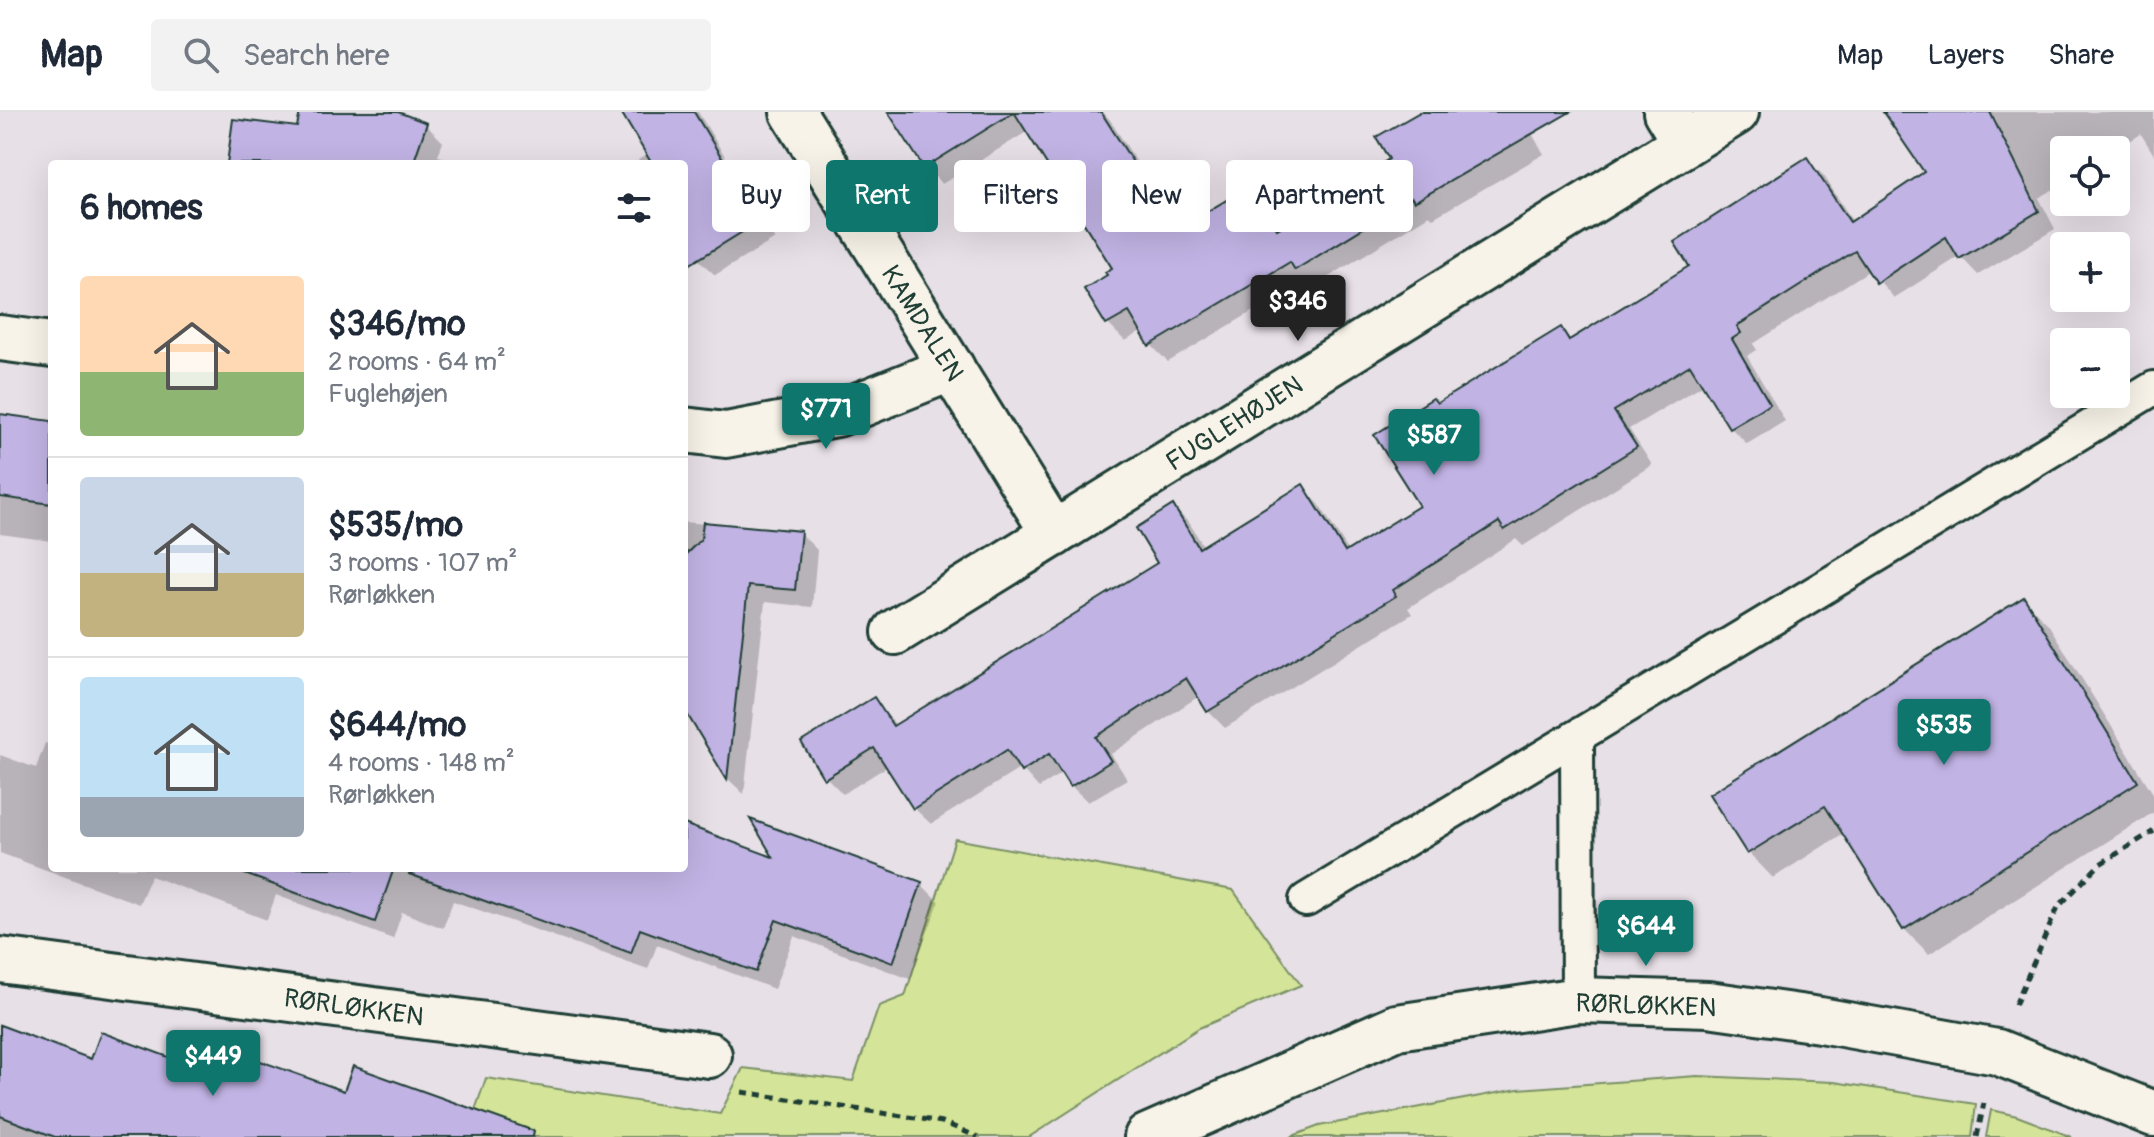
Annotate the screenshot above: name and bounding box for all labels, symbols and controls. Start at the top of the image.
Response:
search box [151,19,711,91]
text: Map [40,31,103,79]
icon: search [179,33,223,77]
text: Search here [243,37,390,74]
text: Map [1837,38,1883,73]
text: Layers [1927,38,2004,73]
text: Share [2048,38,2114,73]
map controls [2050,136,2130,408]
button: locate [2050,136,2130,216]
chip: Buy [712,160,810,232]
chip: Rent [826,160,938,232]
chip: Filters [954,160,1086,232]
chip: New [1102,160,1210,232]
chip: Apartment [1226,160,1413,232]
icon: filters [612,186,656,230]
text: 6 homes [80,187,203,230]
button: + [2050,232,2130,312]
street label: KAMDALEN [874,260,970,387]
pin: $346 [1251,275,1345,343]
text: $346 [1269,285,1327,317]
text: $346/mo [328,303,466,346]
icon: home [144,308,240,404]
button: − [2050,328,2130,408]
text: 2 rooms · 64 m² [328,346,506,378]
street label: FUGLEHØJEN [1160,369,1309,479]
text: Fuglehøjen [328,378,448,410]
pin: $771 [779,383,873,451]
text: $771 [800,393,852,425]
pin: $587 [1387,409,1481,477]
text: $587 [1406,419,1462,451]
text: $535/mo [328,504,463,547]
icon: home [144,509,240,605]
text: 3 rooms · 107 m² [328,547,517,579]
text: Rørløkken [328,579,435,611]
pin: $535 [1897,699,1991,767]
text: $644/mo [328,704,466,747]
icon: home [144,709,240,805]
text: $535 [1916,709,1972,741]
text: 4 rooms · 148 m² [328,747,515,779]
text: Rørløkken [328,779,435,811]
pin: $644 [1599,900,1693,968]
text: $644 [1616,910,1676,942]
street label: RØRLØKKEN [282,982,426,1034]
street label: RØRLØKKEN [1575,988,1717,1024]
pin: $449 [166,1030,260,1098]
text: $449 [184,1040,242,1072]

